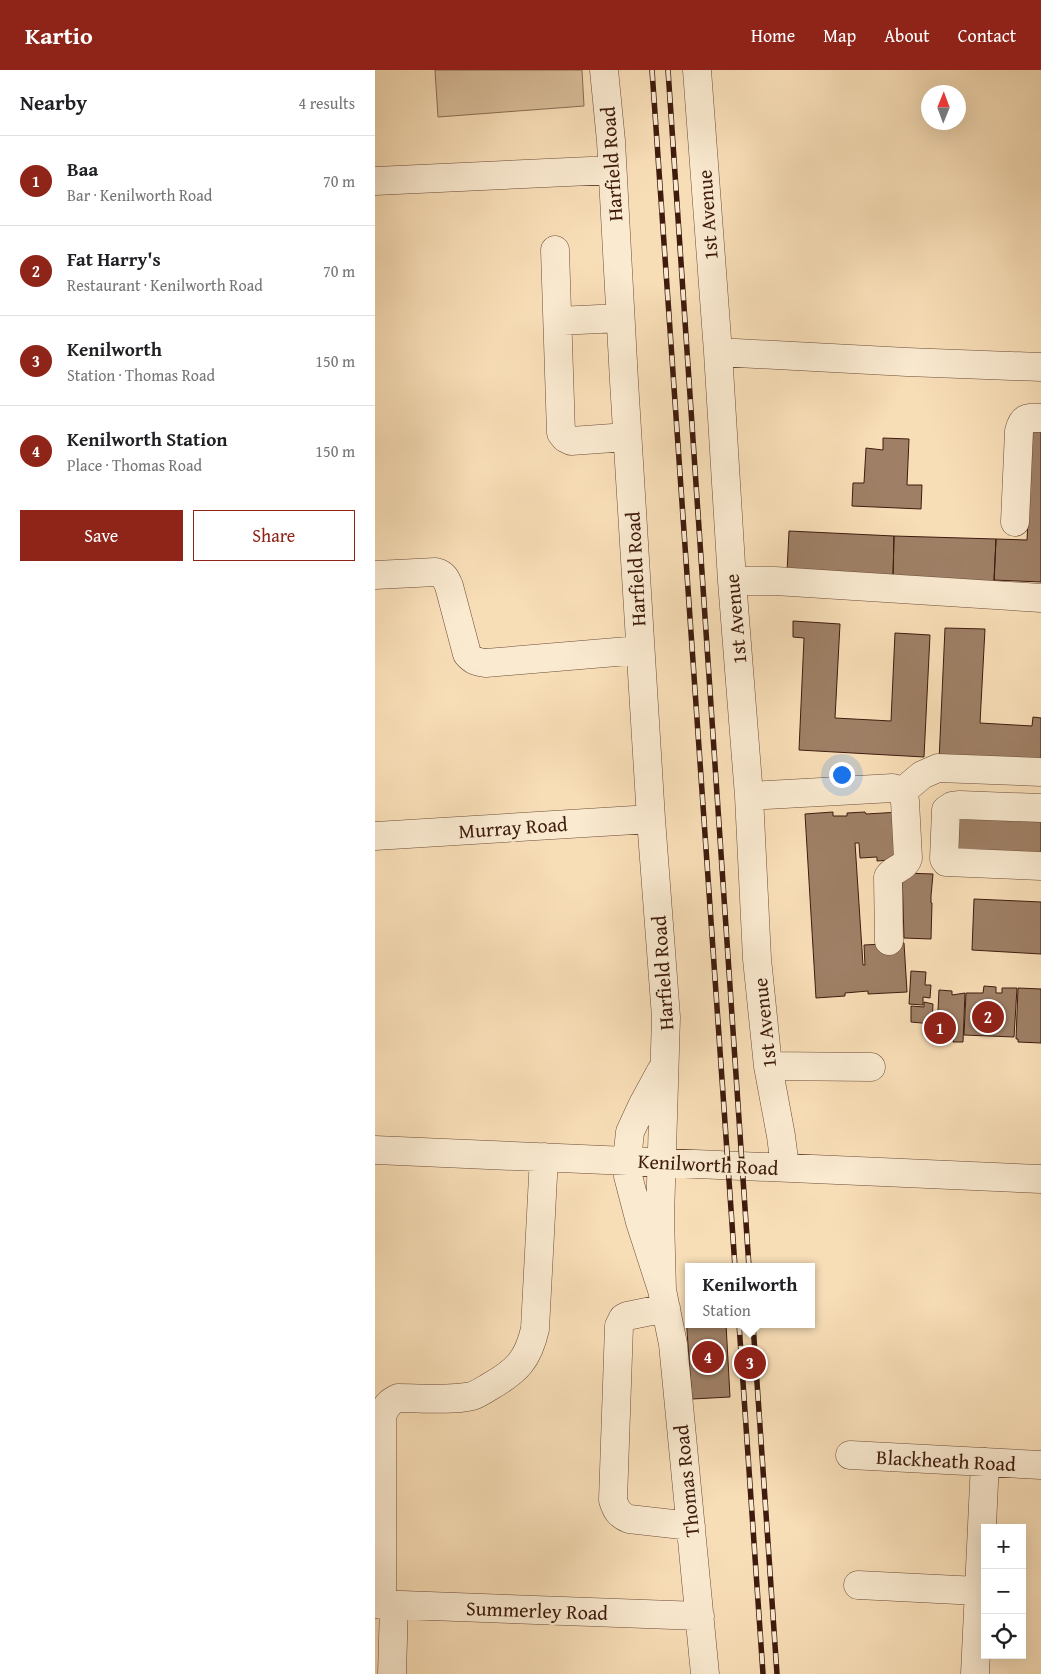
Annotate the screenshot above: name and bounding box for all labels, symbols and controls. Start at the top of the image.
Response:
text: Kartio [25,18,93,53]
text: Home [751,22,795,49]
text: Map [823,22,856,49]
text: About [884,22,930,49]
text: Contact [958,22,1016,49]
north arrow [921,85,966,130]
text: Nearby [20,87,87,118]
text: 4 results [298,91,355,115]
street label: Harfield Road [593,105,629,222]
text: Baa [67,155,98,183]
text: 1 [32,169,40,193]
text: 70 m [323,169,355,193]
street label: 1st Avenue [689,169,725,261]
text: Bar · Kenilworth Road [67,183,212,207]
text: Fat Harry's [67,245,161,273]
text: 2 [32,259,40,283]
text: 70 m [323,259,355,283]
text: Restaurant · Kenilworth Road [67,273,263,297]
text: Kenilworth [67,335,162,363]
text: 3 [32,349,40,373]
text: 150 m [315,349,355,373]
text: Station · Thomas Road [67,363,215,387]
text: Kenilworth Station [67,425,228,453]
text: 4 [32,439,40,463]
text: 150 m [315,439,355,463]
text: Place · Thomas Road [67,453,202,477]
button: Save [20,510,183,561]
button: Share [193,510,355,561]
street label: Harfield Road [617,511,652,627]
street label: 1st Avenue [717,573,753,665]
your location [829,762,855,788]
street label: Murray Road [458,809,569,845]
street label: Harfield Road [644,914,680,1031]
street label: 1st Avenue [745,976,783,1070]
pin: 2 [972,998,1004,1036]
pin: 1 [924,1009,956,1047]
street label: Kenilworth Road [637,1146,779,1182]
popup [685,1263,815,1328]
text: Kenilworth [702,1270,798,1298]
text: Station [702,1298,751,1322]
pin: 4 [692,1338,724,1376]
pin: 3 [734,1344,766,1382]
street label: Thomas Road [666,1423,706,1539]
street label: Blackheath Road [875,1442,1017,1478]
map controls [981,1524,1026,1659]
button: + [981,1524,1026,1569]
button: − [981,1569,1026,1614]
street label: Summerley Road [465,1593,609,1627]
button: locate [981,1614,1026,1659]

